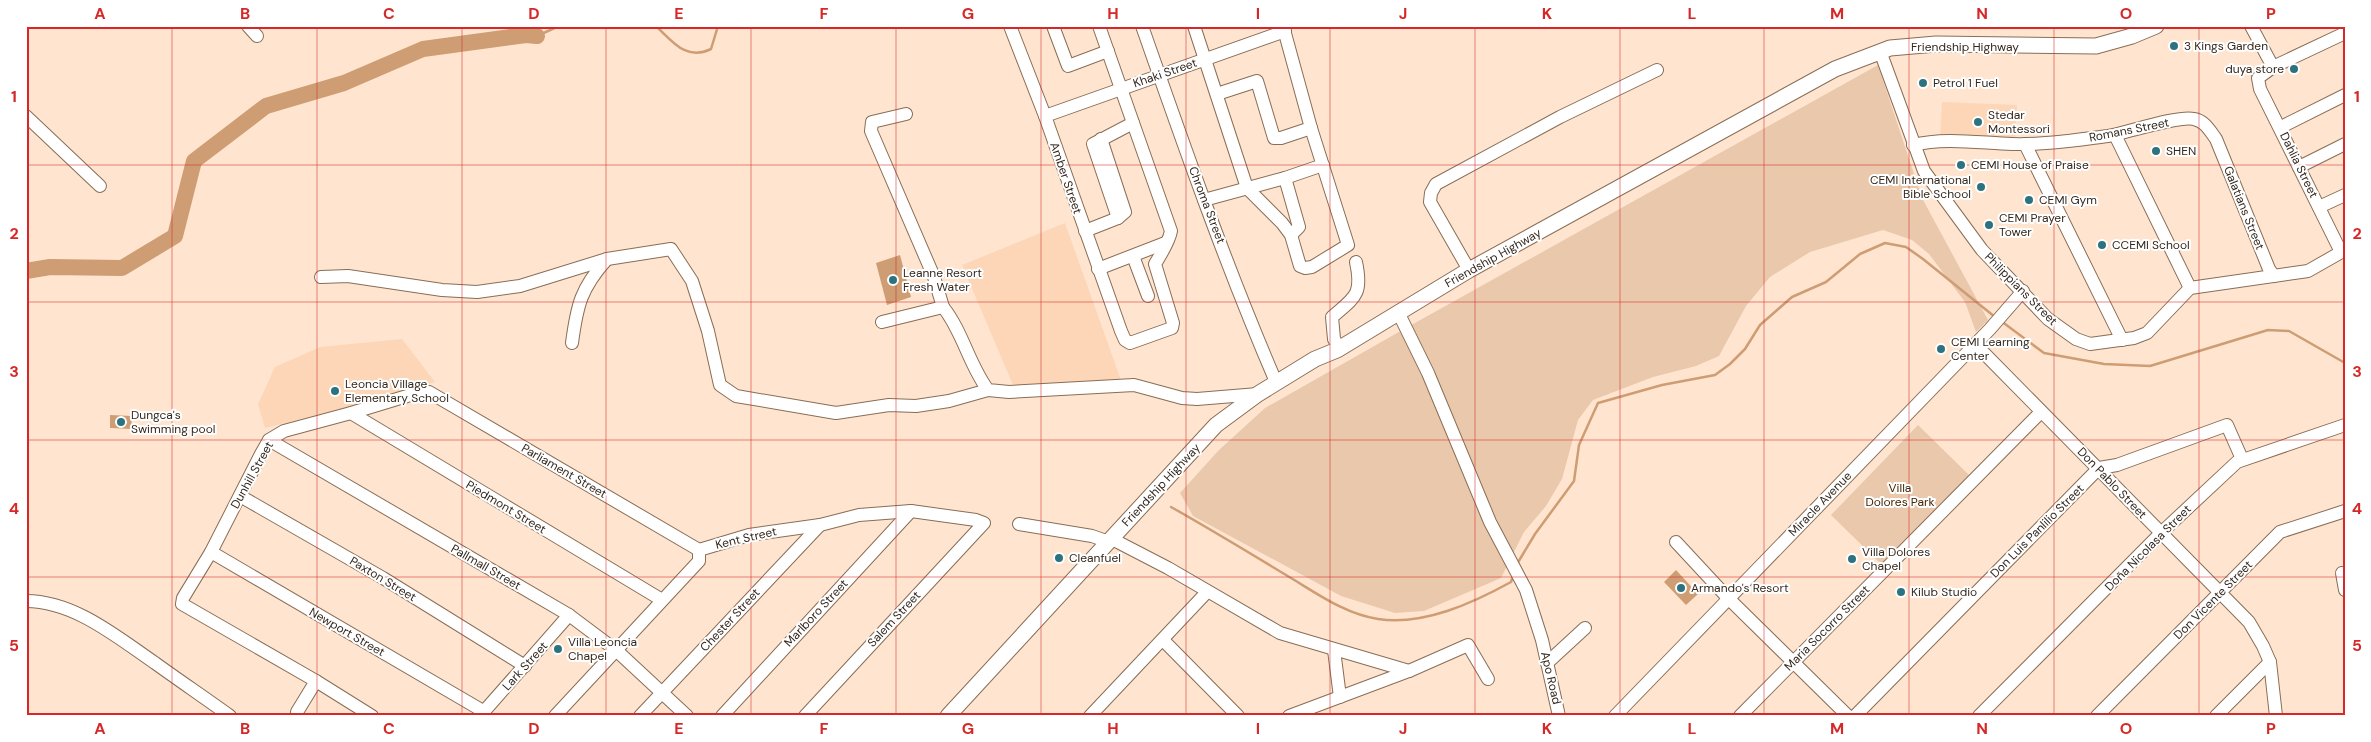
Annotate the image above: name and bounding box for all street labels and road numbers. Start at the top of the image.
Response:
street label: Friendship Highway [1911,39,2019,55]
street label: Khaki Street [1131,55,1199,91]
street label: Romans Street [2088,114,2171,146]
street label: Dahlia Street [2276,130,2322,201]
street label: Amber Street [1046,140,1086,216]
street label: Chroma Street [1185,164,1229,246]
street label: Galatians Street [2220,164,2268,252]
street label: Friendship Highway [1442,225,1544,291]
street label: Philippians Street [1981,249,2061,329]
street label: Dunhill Street [227,438,277,511]
street label: Parliament Street [518,440,610,502]
street label: Friendship Highway [1118,440,1204,530]
street label: Don Pablo Street [2074,444,2150,522]
street label: Miracle Avenue [1785,468,1855,540]
street label: Piedmont Street [463,477,549,537]
street label: Don Luis Panlilio Street [1987,480,2088,581]
street label: Doña Nicolasa Street [2101,501,2195,595]
street label: Kent Street [714,523,778,553]
street label: Pallmall Street [448,540,524,594]
street label: Paxton Street [347,553,419,605]
street label: Don Vicente Street [2170,557,2256,643]
street label: Marlboro Street [781,576,852,650]
street label: Maria Socorro Street [1781,582,1873,674]
street label: Chester Street [697,585,764,655]
street label: Salem Street [864,587,924,650]
street label: Newport Street [306,604,388,660]
street label: Lark Street [499,638,551,694]
street label: Apo Road [1537,650,1565,706]

